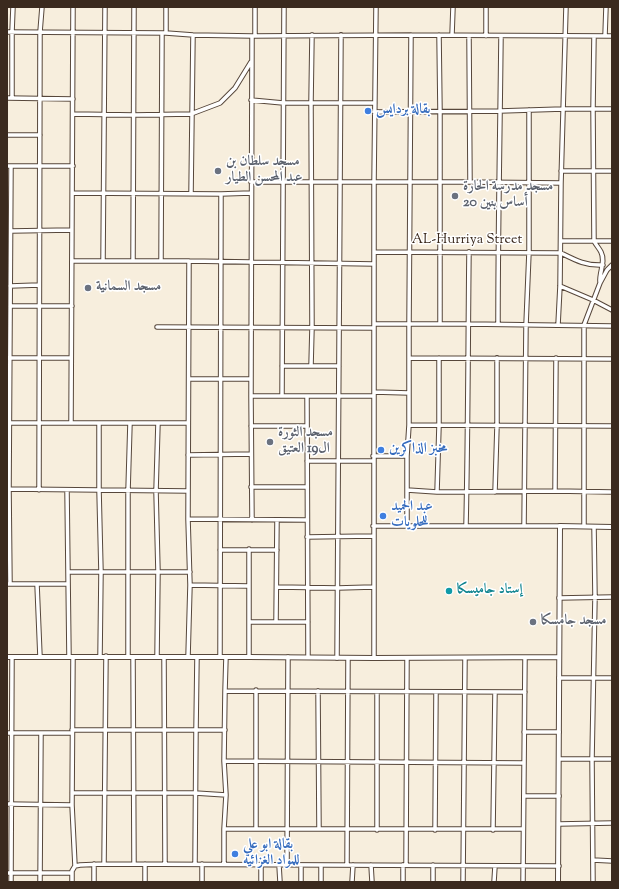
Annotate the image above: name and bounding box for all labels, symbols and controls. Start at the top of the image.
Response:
place label: بقالة بردايس [376,103,430,119]
marker: بقالة بردايس [363,106,373,116]
place label: مسجد سلطان بن عبد المحسن الطيار [226,155,303,188]
marker: مسجد سلطان بن عبد المحسن الطيار [213,166,223,176]
place label: مسجد مدرسة الحارة 20 أساس بنين [463,180,553,212]
marker: مسجد مدرسة الحارة 20 أساس بنين [450,191,460,201]
street label: AL-Hurriya Street [412,233,522,249]
place label: مسجد السمانية [96,280,161,296]
marker: مسجد السمانية [83,283,93,293]
place label: مسجد الثورة ال19 العتيق [278,426,333,458]
marker: مسجد الثورة ال19 العتيق [265,437,275,447]
place label: مخبز الذاكرين [389,442,447,458]
marker: مخبز الذاكرين [376,445,386,455]
place label: عبد الحميد للحلويات [391,500,433,532]
marker: عبد الحميد للحلويات [378,511,388,521]
place label: إستاد جاميسكا [457,583,522,599]
marker: إستاد جاميسكا [444,586,454,596]
place label: مسجد جامسكا [541,614,607,630]
marker: مسجد جامسكا [528,617,538,627]
place label: بقالة ابو علي للمواد الغزائيه [243,838,299,870]
marker: بقالة ابو علي للمواد الغزائيه [230,849,240,859]

